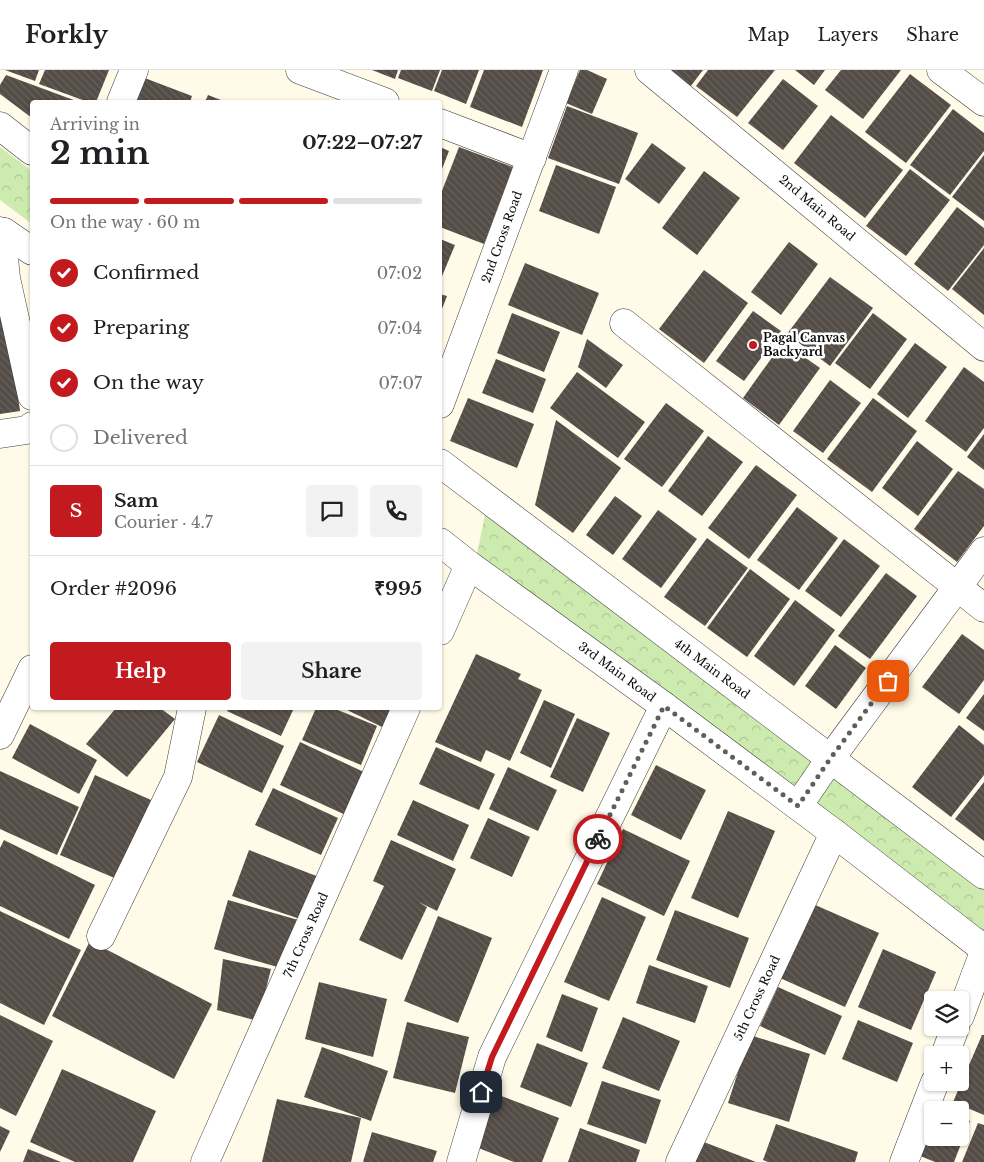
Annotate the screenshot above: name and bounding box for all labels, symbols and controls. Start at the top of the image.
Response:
text: Forkly [25,20,108,49]
text: Map [748,24,789,46]
text: Layers [817,24,878,46]
text: Share [906,24,959,46]
text: Arriving in [50,114,140,134]
text: 07:22–07:27 [302,131,422,154]
text: 2 min [50,133,150,173]
street label: 2nd Main Road [776,171,858,244]
street label: 2nd Cross Road [478,189,525,285]
text: On the way · 60 m [50,212,200,232]
icon: check [50,259,78,287]
text: Confirmed [93,261,199,284]
text: 07:02 [377,263,422,283]
icon: check [50,314,78,342]
text: Preparing [93,316,189,339]
text: 07:04 [377,318,422,338]
place label: Pagal Canvas Backyard [763,330,845,359]
marker: Pagal Canvas Backyard [747,339,759,351]
icon: check [50,369,78,397]
text: On the way [93,371,204,394]
text: 07:07 [379,373,422,393]
text: Delivered [93,426,188,449]
button: chat [306,485,358,537]
button: phone [370,485,422,537]
text: Sam [114,489,159,512]
text: S [70,499,82,522]
text: Courier · 4.7 [114,512,213,532]
text: Order #2096 [50,577,177,600]
text: ₹995 [374,577,422,600]
street label: 4th Main Road [672,635,753,702]
street label: 3rd Main Road [576,638,659,705]
button: Help [50,642,231,700]
button: Share [241,642,422,700]
pin [867,660,909,702]
icon: bag [874,667,902,695]
courier [573,814,623,864]
icon: bike [584,825,612,853]
street label: 7th Cross Road [280,890,331,980]
street label: 5th Cross Road [730,953,783,1043]
map controls [924,991,969,1146]
button: layers [924,991,969,1036]
button: + [924,1046,969,1091]
pin [460,1071,502,1113]
icon: home [467,1078,495,1106]
button: − [924,1101,969,1146]

